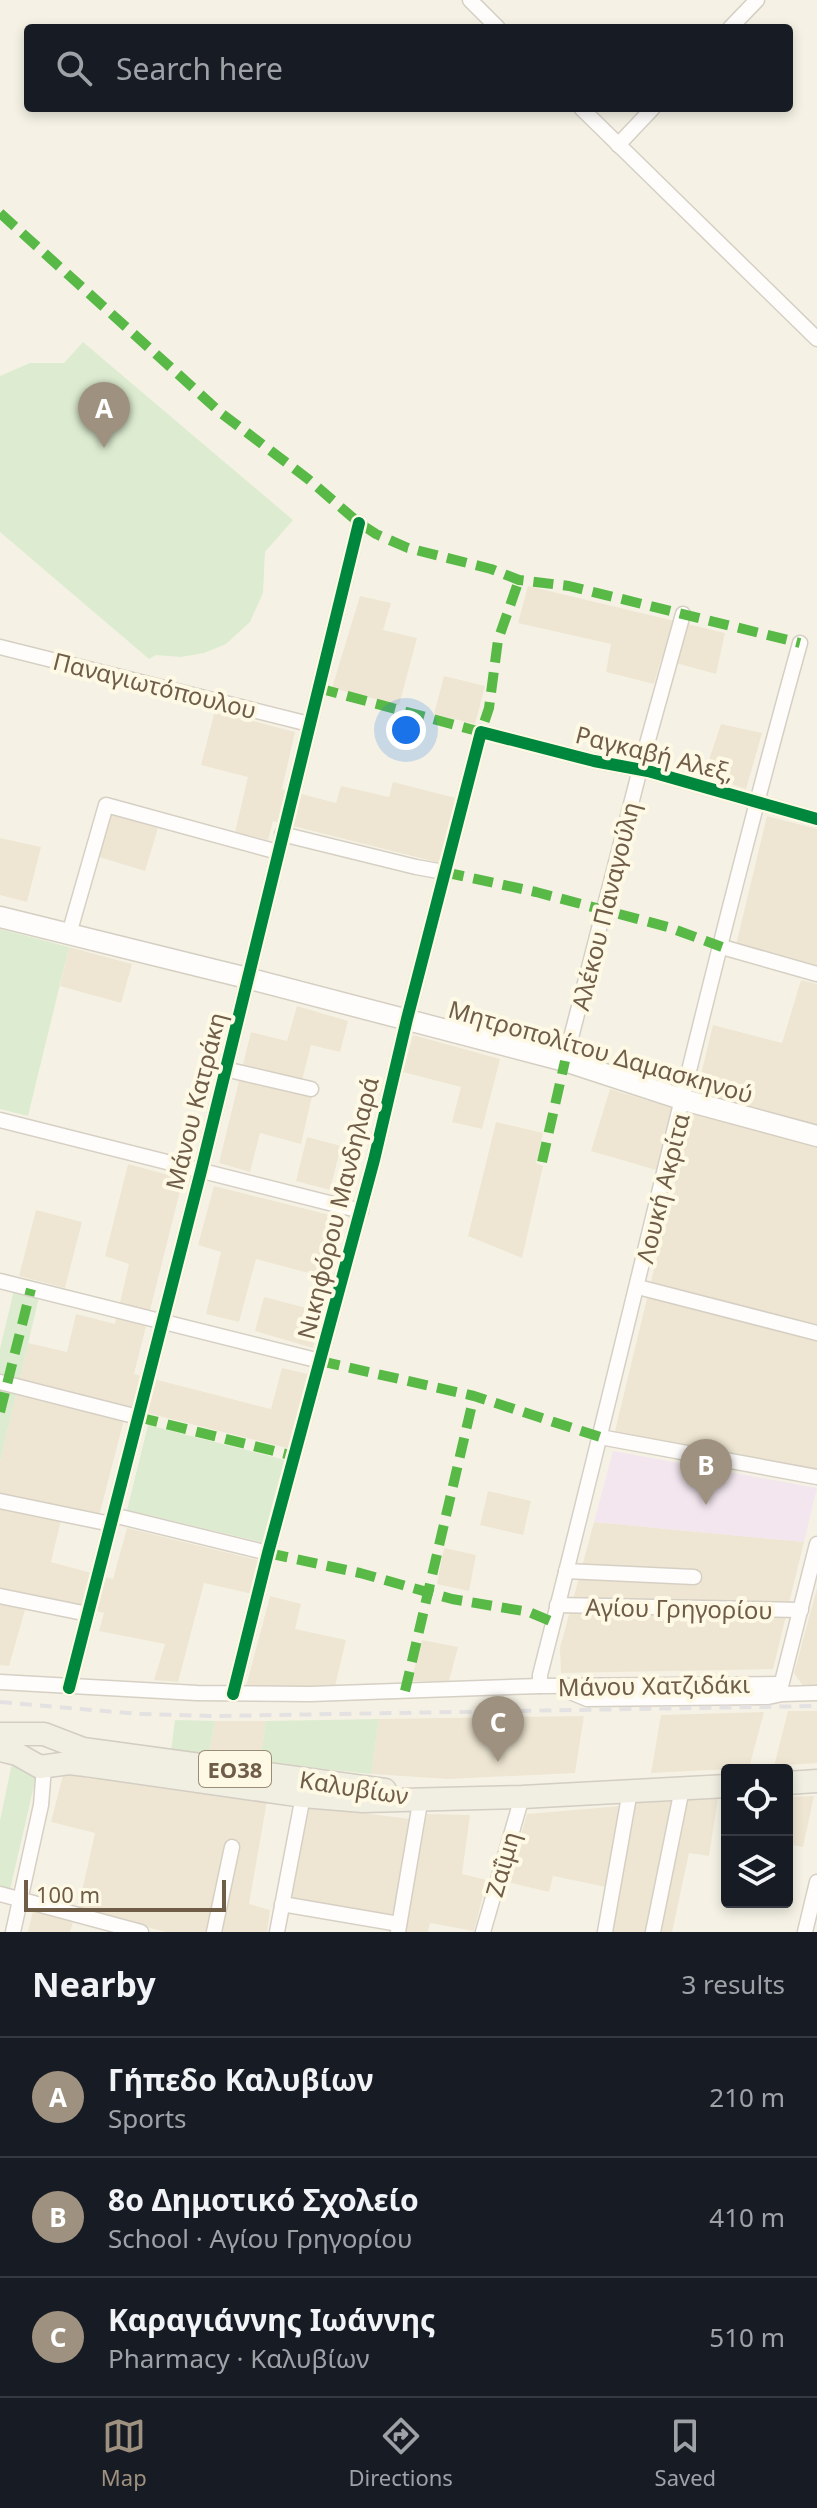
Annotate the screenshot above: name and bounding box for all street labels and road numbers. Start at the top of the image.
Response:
street label: Παναγιωτόπουλου [50,644,260,726]
street label: Ραγκαβή Αλεξ, [572,717,738,789]
street label: Αλέκου Παναγούλη [563,798,647,1014]
street label: Μητροπολίτου Δαμασκηνού [445,992,757,1110]
street label: Μάνου Κατράκη [157,1009,233,1193]
street label: Νικηφόρου Μανδηλαρά [288,1073,386,1343]
street label: Λουκή Ακρίτα [627,1110,697,1266]
street label: Αγίου Γρηγορίου [585,1590,773,1626]
street label: Μάνου Χατζιδάκι [558,1667,750,1703]
road number: ΕΟ38 [199,1751,271,1787]
street label: Καλυβίων [297,1762,411,1812]
street label: Ζαΐμη [477,1828,527,1900]

